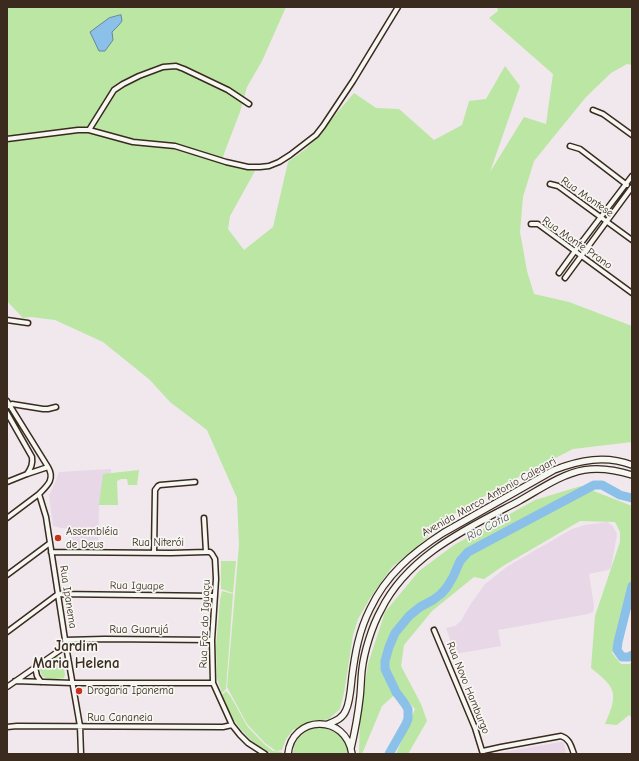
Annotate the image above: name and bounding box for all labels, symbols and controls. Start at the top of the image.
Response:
street label: Rua Montese [558,174,616,220]
street label: Rua Monte Prano [539,214,615,272]
street label: Avenida Marco Antonio Calegari [419,454,559,540]
water label: Rio Cotia [464,510,512,544]
place label: Assembléia de Deus [66,525,118,551]
marker: Assembléia de Deus [53,533,63,543]
street label: Rua Niterói [132,536,184,550]
street label: Rua Ipanema [56,564,80,630]
street label: Rua Iguape [110,579,164,593]
street label: Rua Foz do Iguaçu [197,579,213,669]
street label: Rua Guarujá [110,623,168,637]
district label: Jardim Maria Helena [32,638,120,673]
street label: Rua Novo Hamburgo [443,640,493,736]
place label: Drogaria Ipanema [87,684,174,698]
marker: Drogaria Ipanema [74,686,84,696]
street label: Rua Cananeia [87,711,153,725]

